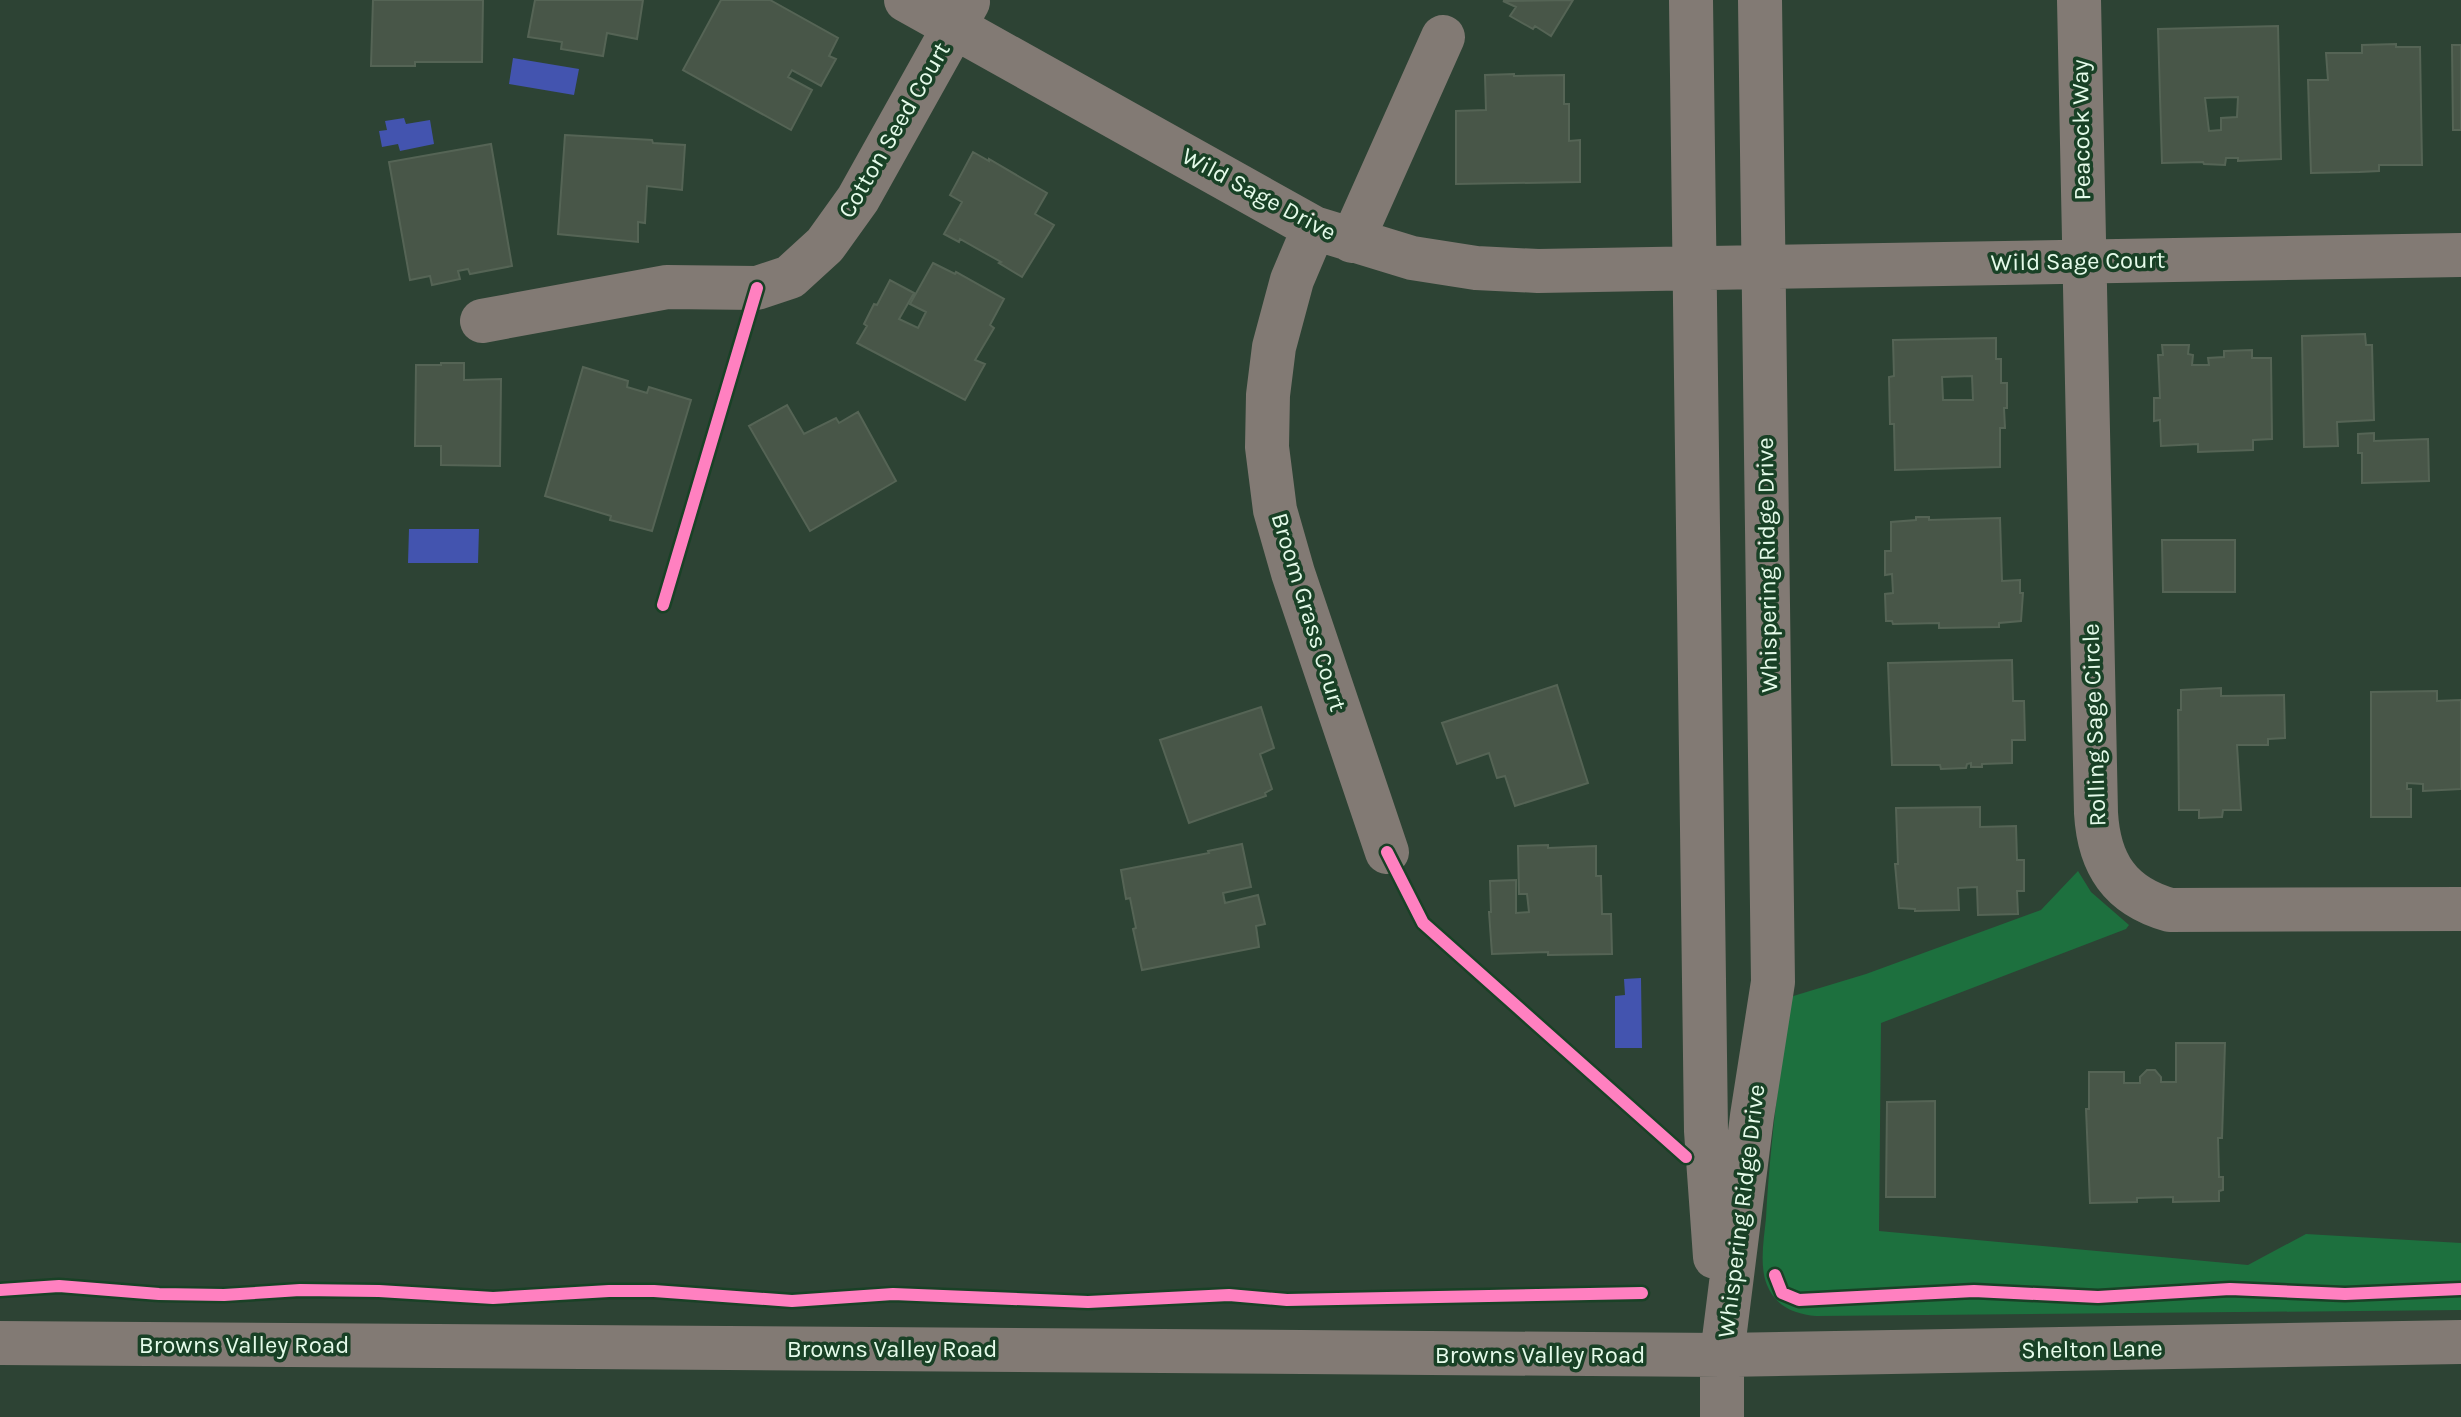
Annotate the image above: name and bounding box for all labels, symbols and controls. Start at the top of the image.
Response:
street label: Cotton Seed Court [832,37,956,223]
street label: Peacock Way [2066,59,2096,201]
street label: Wild Sage Drive [1177,142,1341,246]
street label: Wild Sage Court [1990,245,2166,277]
street label: Whispering Ridge Drive [1751,437,1783,693]
street label: Broom Grass Court [1265,509,1353,715]
street label: Rolling Sage Circle [2076,623,2112,827]
street label: Whispering Ridge Drive [1712,1083,1770,1339]
street label: Browns Valley Road [139,1331,349,1359]
street label: Shelton Lane [2021,1334,2163,1364]
street label: Browns Valley Road [787,1335,997,1363]
street label: Browns Valley Road [1435,1341,1645,1369]

